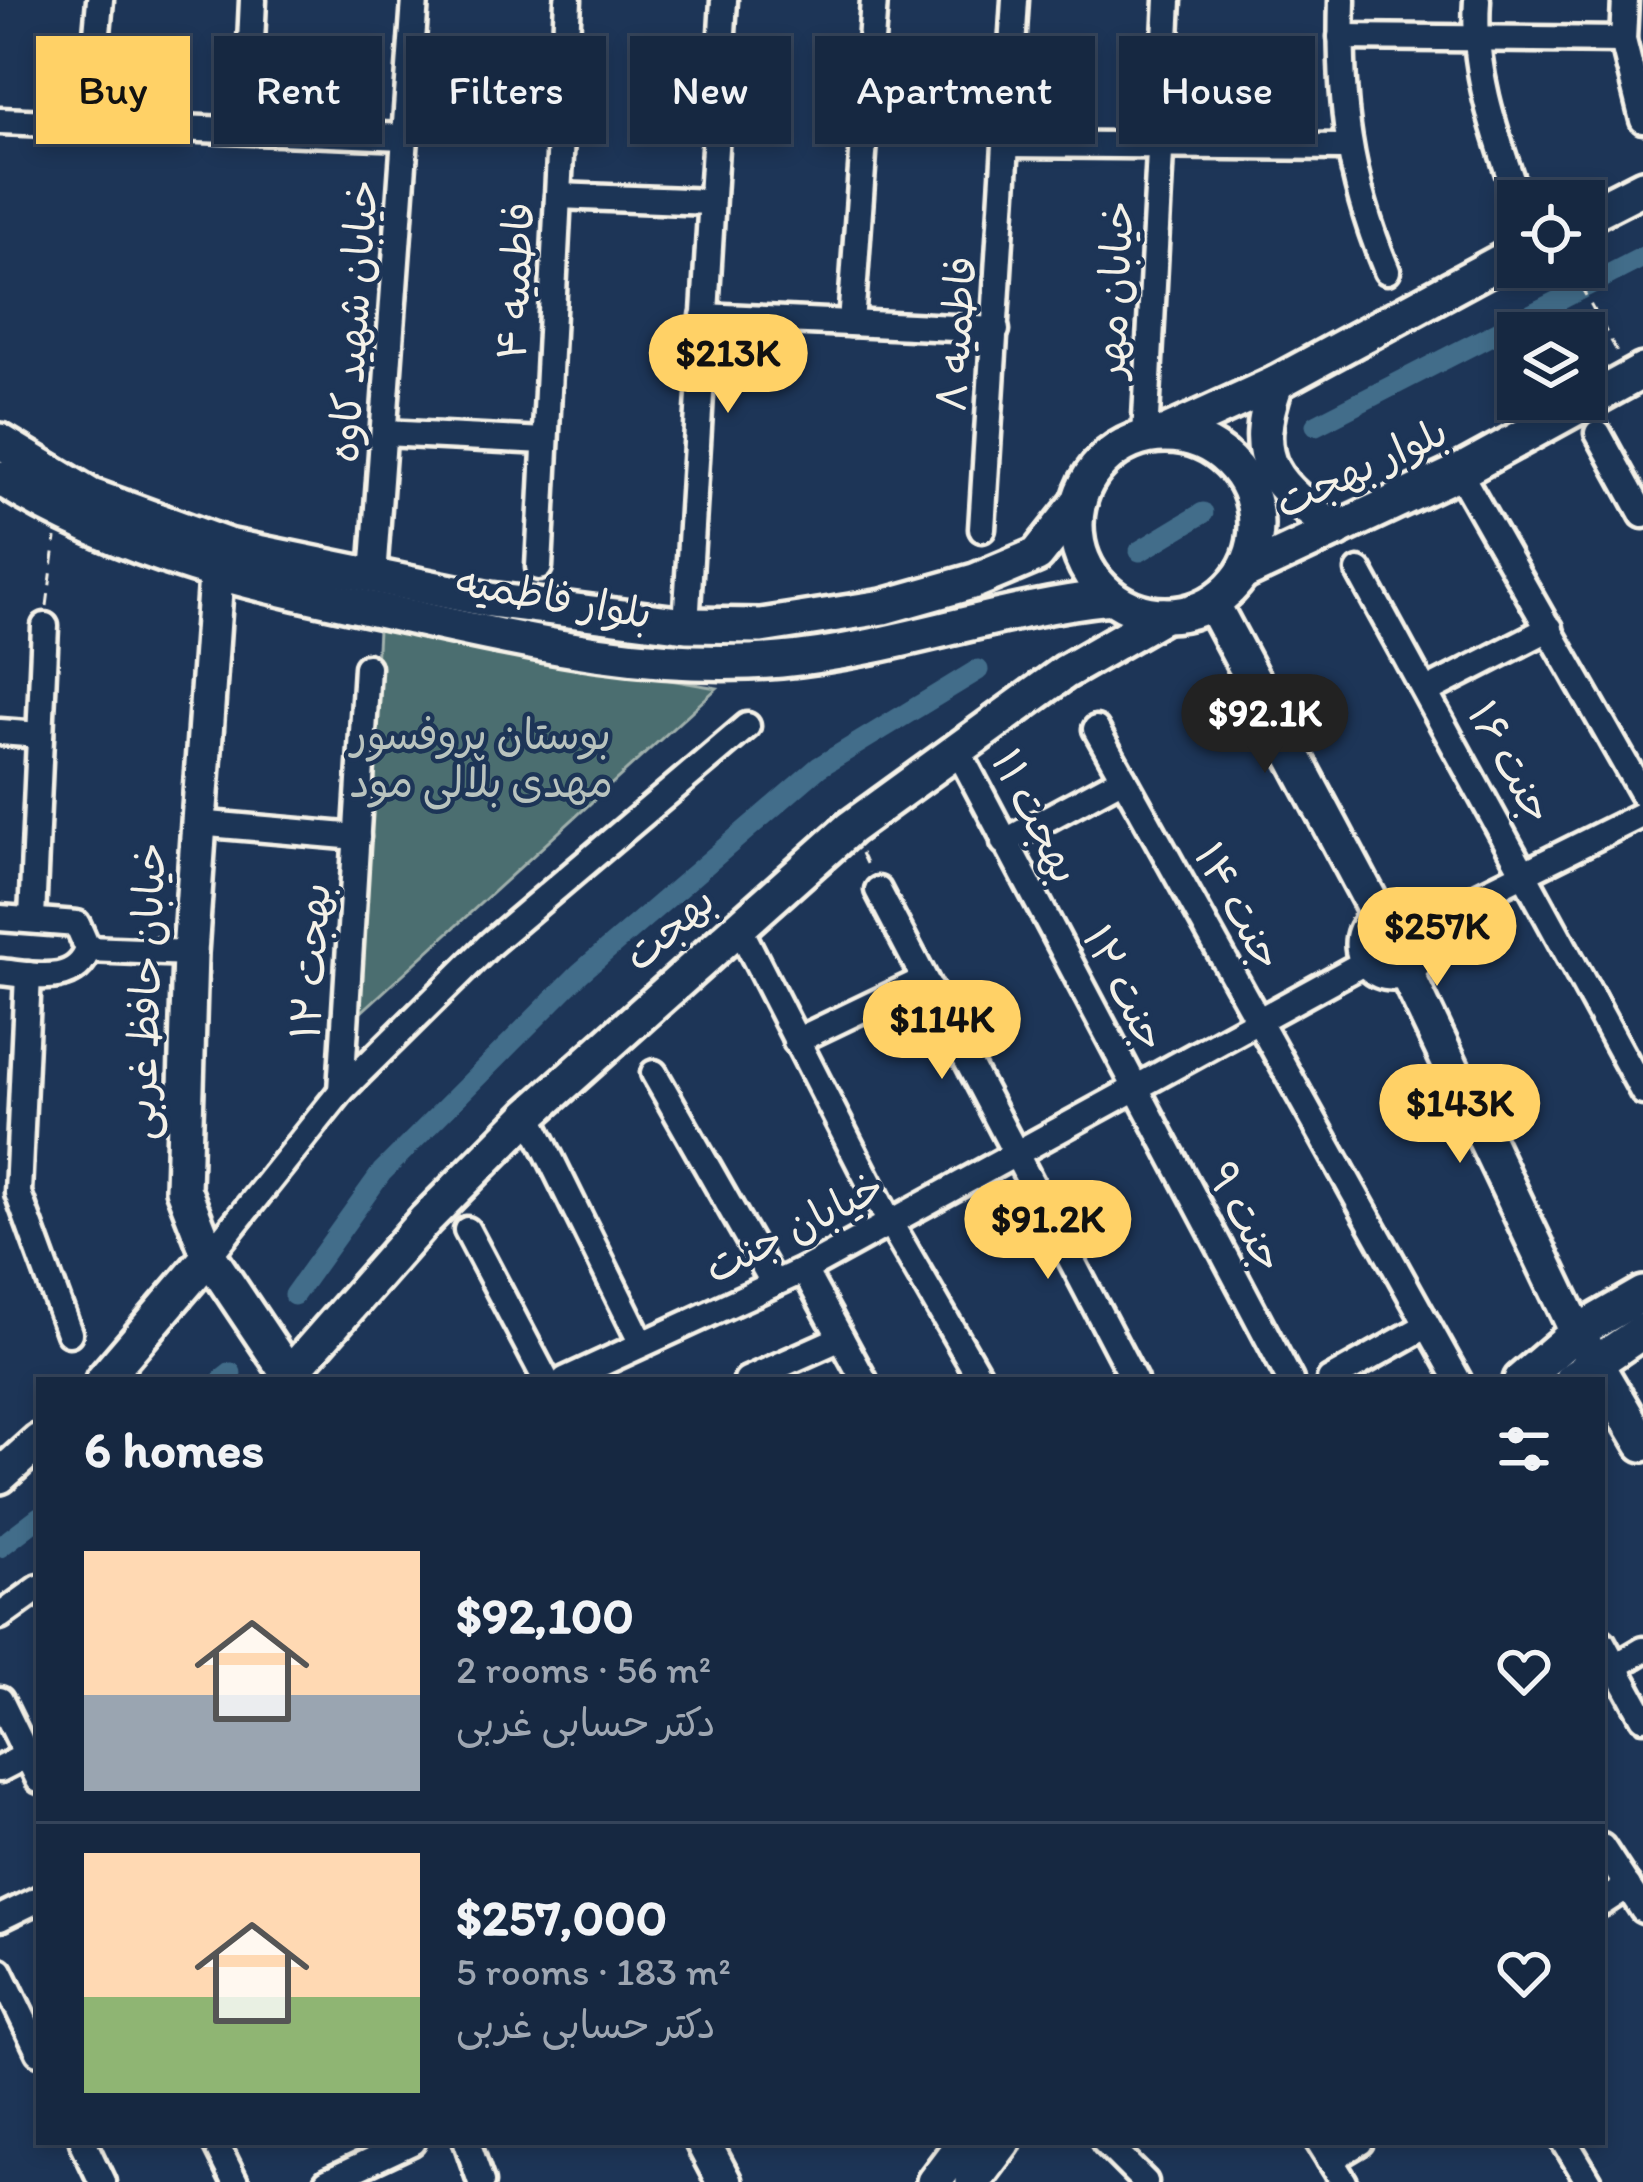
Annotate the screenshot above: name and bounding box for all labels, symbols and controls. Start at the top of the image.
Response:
chip: Buy [36,36,190,144]
chip: Rent [214,36,382,144]
chip: Filters [406,36,606,144]
chip: New [630,36,791,144]
chip: Apartment [815,36,1095,144]
chip: House [1119,36,1315,144]
street label: خیابان شهید کاوه [318,178,388,464]
map controls [1497,180,1605,420]
button: locate [1497,180,1605,288]
street label: خیابان مهر [1084,199,1144,382]
street label: فاطمیه ۴ [485,201,545,361]
street label: فاطمیه ۸ [925,254,987,414]
button: layers [1497,312,1605,420]
pin: $213K [644,314,812,416]
text: $213K [676,329,780,376]
street label: بلوار بهجت [1267,405,1455,529]
street label: بلوار فاطمیه [452,555,656,639]
pin: $92.1K [1167,674,1363,776]
text: $92.1K [1208,689,1322,736]
street label: جنت ۱۶ [1457,692,1565,832]
park label: بوستان پروفسور مهدی بلالی مود [348,709,613,810]
street label: بهجت ۱۱ [981,740,1091,892]
street label: جنت ۱۴ [1183,834,1295,978]
street label: خیابان حافظ غربی [114,841,178,1141]
street label: بهجت [613,875,725,981]
street label: بهجت ۱۲ [279,881,341,1041]
pin: $257K [1353,887,1521,989]
text: $257K [1384,902,1490,949]
street label: جنت ۱۲ [1072,917,1178,1059]
pin: $114K [858,980,1026,1082]
text: $114K [890,995,994,1042]
pin: $143K [1376,1064,1544,1166]
text: $143K [1406,1079,1514,1126]
street label: جنت ۹ [1196,1153,1296,1281]
street label: خیابان جنت [696,1160,892,1294]
pin: $91.2K [950,1180,1146,1282]
text: $91.2K [991,1195,1105,1242]
icon: filters [1491,1416,1557,1482]
text: 6 homes [84,1419,264,1480]
text: $92,100 [456,1585,634,1646]
icon: home [180,1599,324,1743]
icon: heart [1491,1638,1557,1704]
text: 2 rooms · 56 m² [456,1646,711,1693]
text: دکتر حسابی غربی [456,1699,716,1746]
text: $257,000 [456,1887,667,1948]
icon: home [180,1901,324,2045]
icon: heart [1491,1940,1557,2006]
text: 5 rooms · 183 m² [456,1948,731,1995]
text: دکتر حسابی غربی [456,2001,716,2048]

